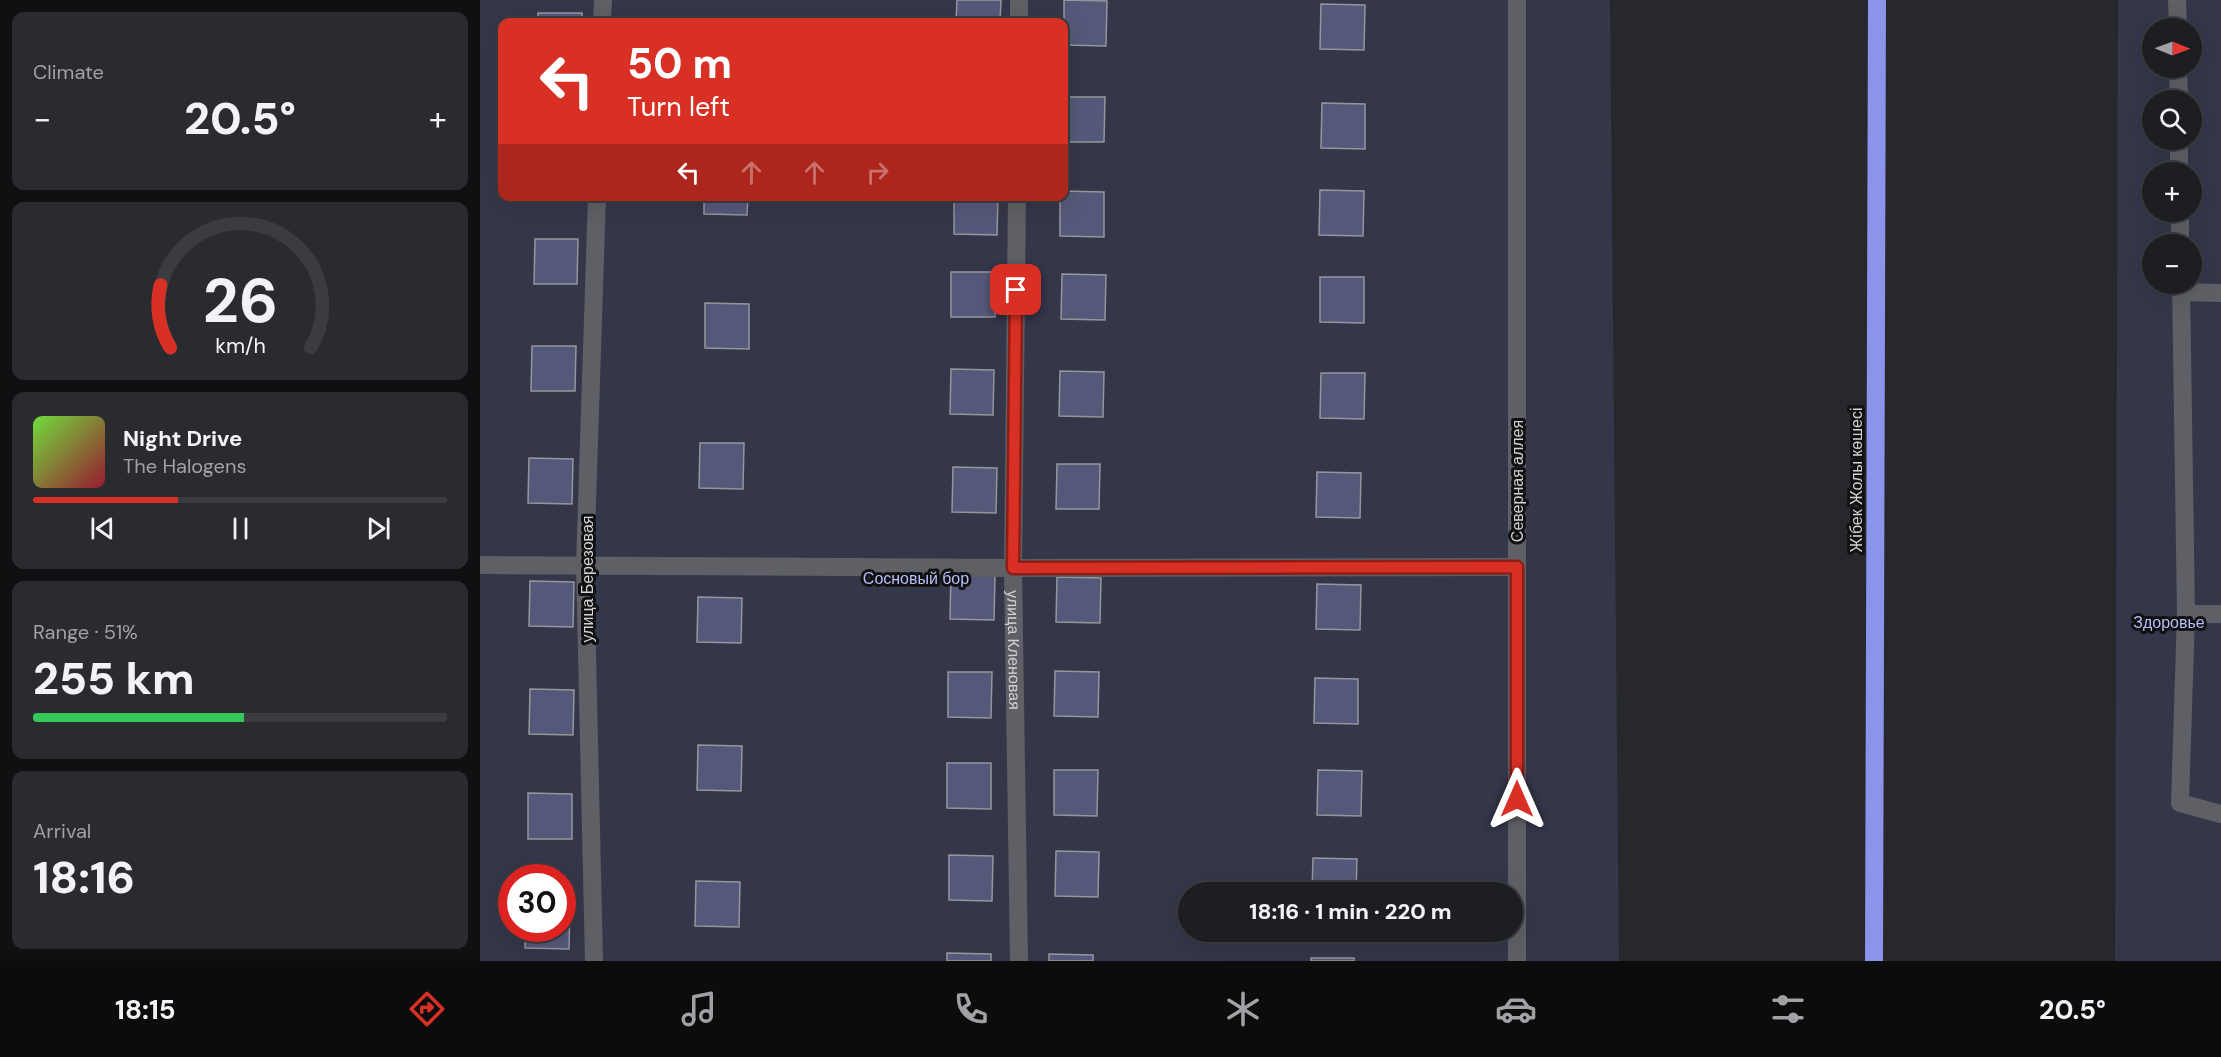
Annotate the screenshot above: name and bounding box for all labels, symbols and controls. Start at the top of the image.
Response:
north arrow [2142,18,2202,78]
map controls [2142,18,2202,294]
text: 50 m [627,36,732,91]
icon: left [528,42,606,120]
text: Climate [33,59,104,85]
text: 20.5° [184,89,296,148]
text: Turn left [627,89,730,124]
button: search [2142,90,2202,150]
text: − [33,97,51,140]
text: + [429,97,447,140]
icon: left [672,156,705,189]
icon: ahead [735,156,768,189]
icon: ahead [798,156,831,189]
icon: right [861,156,894,189]
button: + [2142,162,2202,222]
button: − [2142,234,2202,294]
text: 26 [202,260,278,341]
pin [990,264,1041,315]
icon: arrive [999,273,1032,306]
text: km/h [215,332,265,360]
street label: Жібек Жолы көшесі [1846,408,1867,552]
street label: Северная аллея [1507,420,1528,542]
text: Night Drive [123,424,242,453]
text: The Halogens [123,453,246,479]
icon: previous [86,512,119,545]
icon: pause [224,512,257,545]
icon: next [362,512,395,545]
street label: улица Березовая [577,515,598,643]
park label: Сосновый бор [863,568,969,589]
street label: улица Кленовая [1002,590,1025,710]
park label: Здоровье [2133,612,2205,633]
text: Range · 51% [33,619,138,645]
text: 255 km [33,649,194,708]
position arrow [1485,767,1549,831]
text: Arrival [33,818,91,844]
text: 18:16 [33,848,135,907]
speed limit sign: 30 [498,864,576,942]
text: 18:16 · 1 min · 220 m [1249,897,1452,926]
icon: directions [406,988,448,1030]
icon: music [678,988,720,1030]
icon: phone [950,988,992,1030]
icon: climate [1222,988,1264,1030]
icon: car [1495,988,1537,1030]
icon: filters [1767,988,1809,1030]
text: 18:15 [115,992,176,1027]
text: 20.5° [2039,992,2106,1027]

